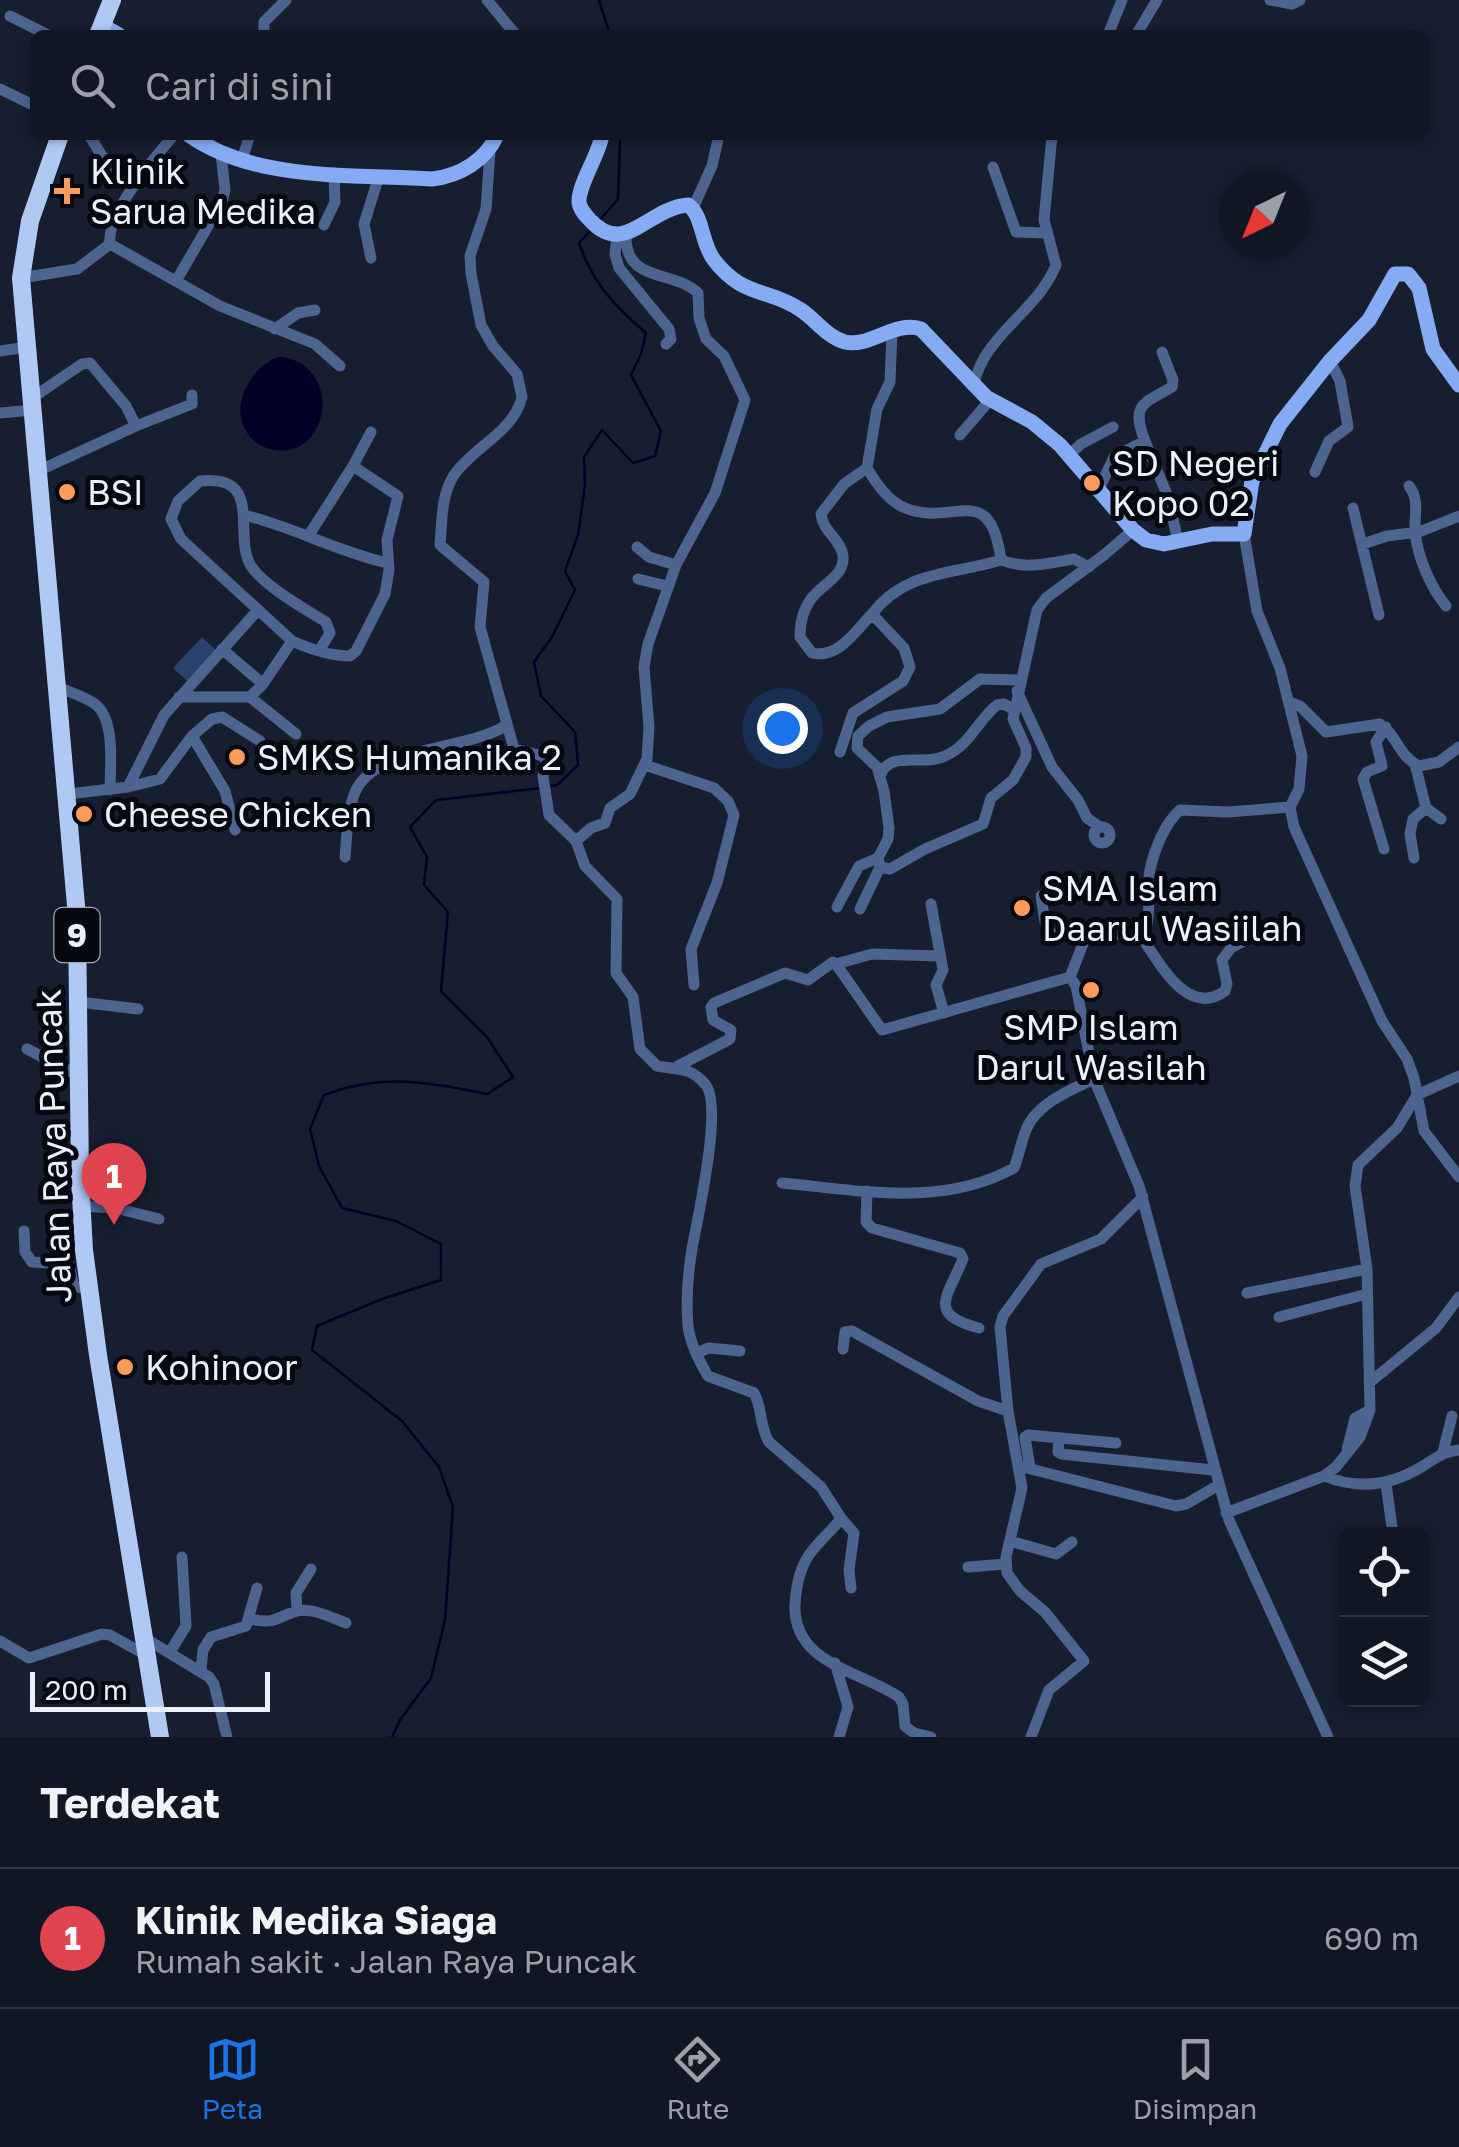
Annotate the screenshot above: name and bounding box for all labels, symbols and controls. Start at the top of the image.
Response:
search box [30,30,1429,140]
icon: search [65,58,120,113]
text: Cari di sini [145,63,334,108]
place label: Klinik Sarua Medika [90,150,316,232]
north arrow [1219,170,1309,260]
marker: Klinik Sarua Medika [54,178,80,204]
place label: SD Negeri Kopo 02 [1112,442,1279,524]
place label: BSI [87,471,144,513]
marker: SD Negeri Kopo 02 [1081,472,1103,494]
marker: BSI [56,481,78,503]
your location [757,703,808,754]
place label: SMKS Humanika 2 [257,736,562,778]
marker: SMKS Humanika 2 [226,746,248,768]
place label: Cheese Chicken [104,793,372,835]
marker: Cheese Chicken [73,803,95,825]
place label: SMA Islam Daarul Wasiilah [1042,867,1303,949]
marker: SMA Islam Daarul Wasiilah [1011,897,1033,919]
road number: 9 [54,908,100,962]
marker: SMP Islam Darul Wasilah [1080,979,1102,1001]
street label: Jalan Raya Puncak [27,988,79,1304]
place label: SMP Islam Darul Wasilah [975,1006,1207,1088]
pin: 1 [82,1142,146,1225]
place label: Kohinoor [145,1346,298,1388]
marker: Kohinoor [114,1356,136,1378]
map controls [1339,1527,1429,1707]
button: locate [1339,1527,1429,1617]
button: layers [1339,1617,1429,1707]
scale bar [30,1667,270,1712]
text: 200 m [45,1673,128,1706]
text: Terdekat [40,1777,220,1827]
text: Klinik Medika Siaga [135,1897,497,1942]
text: 1 [64,1919,81,1957]
text: 690 m [1324,1919,1419,1957]
text: Rumah sakit · Jalan Raya Puncak [135,1942,637,1980]
tab: Peta [202,2032,263,2125]
tab: Rute [666,2032,729,2125]
tab: Disimpan [1133,2032,1257,2125]

